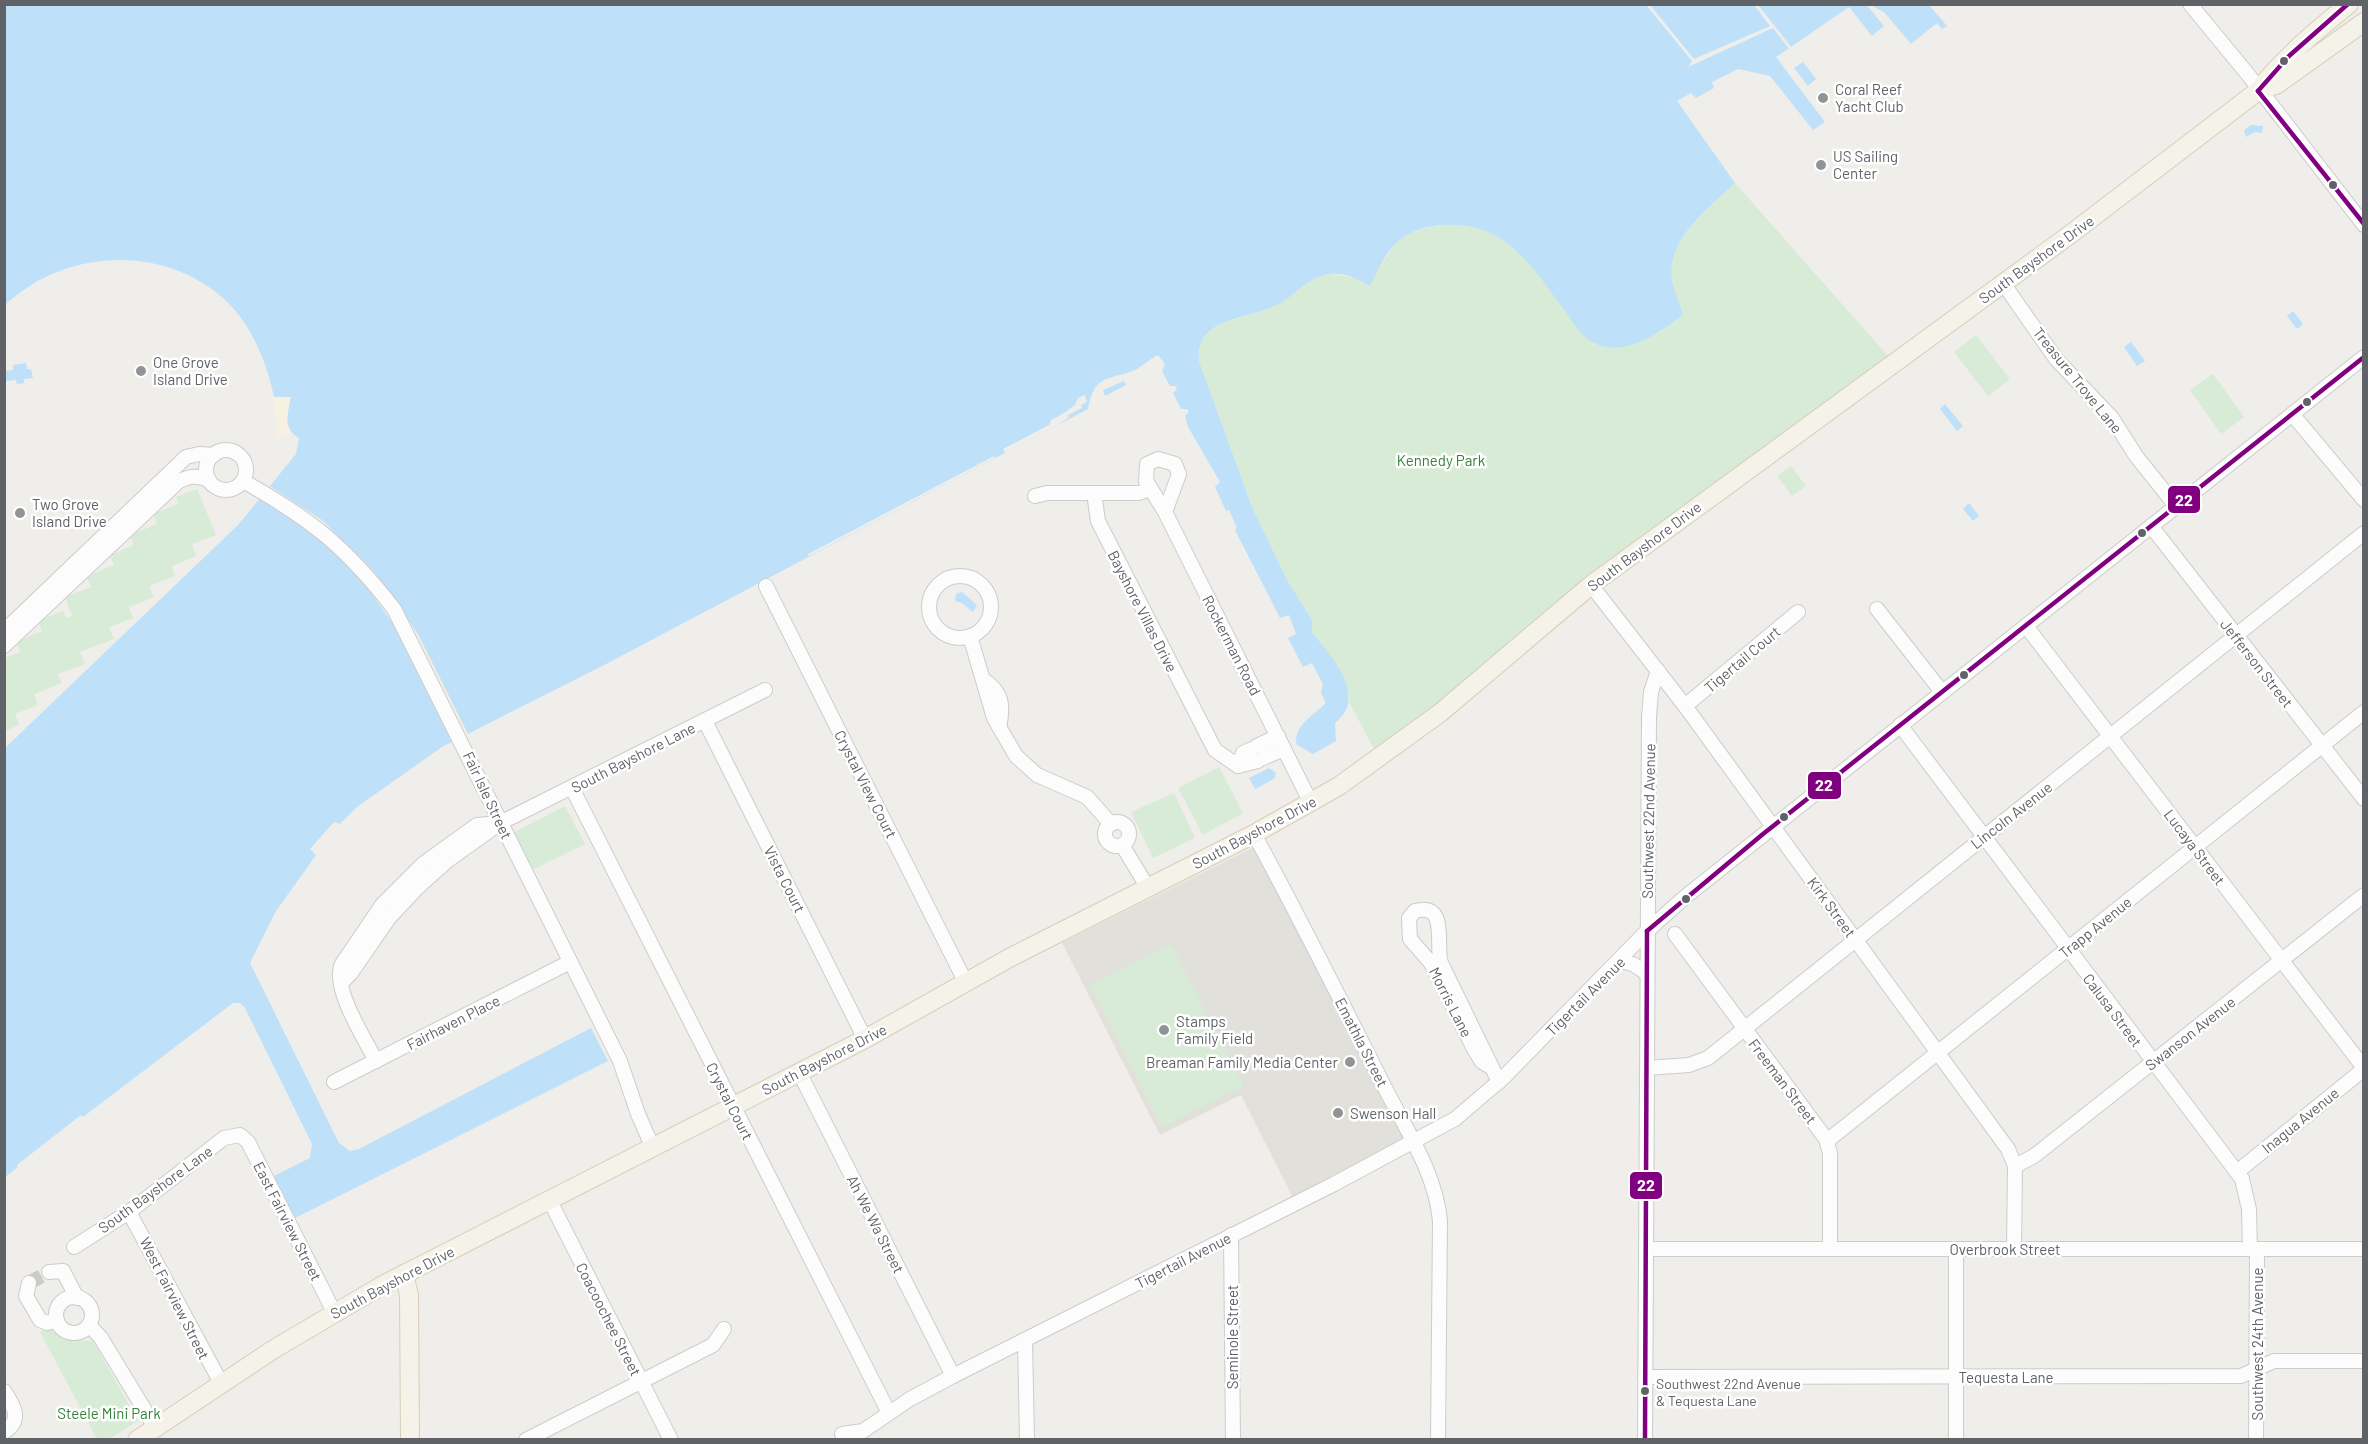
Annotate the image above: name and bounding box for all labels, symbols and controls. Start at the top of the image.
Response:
unlabelled marker [2278,55,2290,67]
place label: Coral Reef Yacht Club [1835,80,1904,115]
marker: Coral Reef Yacht Club [1816,91,1830,105]
place label: US Sailing Center [1833,147,1898,182]
marker: US Sailing Center [1814,158,1828,172]
unlabelled marker [2327,179,2339,191]
street label: South Bayshore Drive [1975,211,2097,307]
street label: Treasure Trove Lane [2030,323,2126,437]
place label: One Grove Island Drive [153,353,228,388]
marker: One Grove Island Drive [134,364,148,378]
unlabelled marker [2301,396,2313,408]
park label: Kennedy Park [1397,451,1486,469]
line badge: 22 [2167,485,2201,514]
text: 22 [2175,490,2193,509]
place label: Two Grove Island Drive [32,495,107,530]
street label: South Bayshore Drive [1583,497,1705,595]
marker: Two Grove Island Drive [13,506,27,520]
unlabelled marker [2136,527,2148,539]
street label: Bayshore Villas Drive [1105,547,1181,675]
street label: Rockerman Road [1199,592,1265,698]
street label: Jefferson Street [2217,615,2297,711]
street label: Tigertail Court [1700,622,1784,696]
unlabelled marker [1958,669,1970,681]
street label: South Bayshore Lane [568,718,698,796]
street label: Crystal View Court [831,727,901,841]
street label: Southwest 22nd Avenue [1638,743,1658,899]
street label: Fair Isle Street [460,748,516,842]
line badge: 22 [1807,771,1842,800]
text: 22 [1815,775,1833,794]
street label: Lincoln Avenue [1967,778,2055,852]
street label: South Bayshore Drive [1189,792,1319,872]
street label: Lucaya Street [2161,806,2229,888]
unlabelled marker [1778,811,1790,823]
street label: Vista Court [761,843,809,915]
street label: Kirk Street [1804,873,1860,941]
street label: Trapp Avenue [2055,892,2135,962]
unlabelled marker [1680,893,1692,905]
street label: Tigertail Avenue [1542,953,1628,1039]
street label: Morris Lane [1426,964,1476,1040]
street label: Calusa Street [2080,970,2146,1050]
street label: Fairhaven Place [403,991,503,1053]
street label: Swanson Avenue [2141,992,2239,1074]
street label: Emathla Street [1332,994,1392,1090]
place label: Stamps Family Field [1176,1012,1253,1047]
street label: South Bayshore Drive [758,1020,890,1098]
marker: Stamps Family Field [1157,1023,1171,1037]
street label: Freeman Street [1745,1035,1821,1127]
place label: Breaman Family Media Center [1146,1053,1339,1071]
marker: Breaman Family Media Center [1343,1055,1357,1069]
street label: Crystal Court [703,1059,757,1143]
street label: Inagua Avenue [2258,1083,2342,1157]
place label: Swenson Hall [1350,1104,1436,1122]
marker: Swenson Hall [1331,1106,1345,1120]
street label: South Bayshore Lane [94,1142,216,1236]
street label: East Fairview Street [250,1158,326,1284]
line badge: 22 [1629,1171,1663,1200]
street label: Ah We Wa Street [844,1172,908,1276]
text: 22 [1637,1175,1655,1194]
street label: Tigertail Avenue [1132,1228,1234,1292]
street label: West Fairview Street [136,1234,214,1362]
street label: Overbrook Street [1949,1240,2061,1258]
street label: South Bayshore Drive [327,1242,457,1322]
street label: Coacoochee Street [573,1259,645,1379]
street label: Southwest 24th Avenue [2248,1268,2266,1421]
street label: Seminole Street [1223,1285,1241,1389]
street label: Tequesta Lane [1958,1368,2054,1386]
place label: Southwest 22nd Avenue & Tequesta Lane [1656,1375,1801,1409]
marker: Southwest 22nd Avenue & Tequesta Lane [1639,1385,1651,1397]
park label: Steele Mini Park [57,1404,161,1422]

